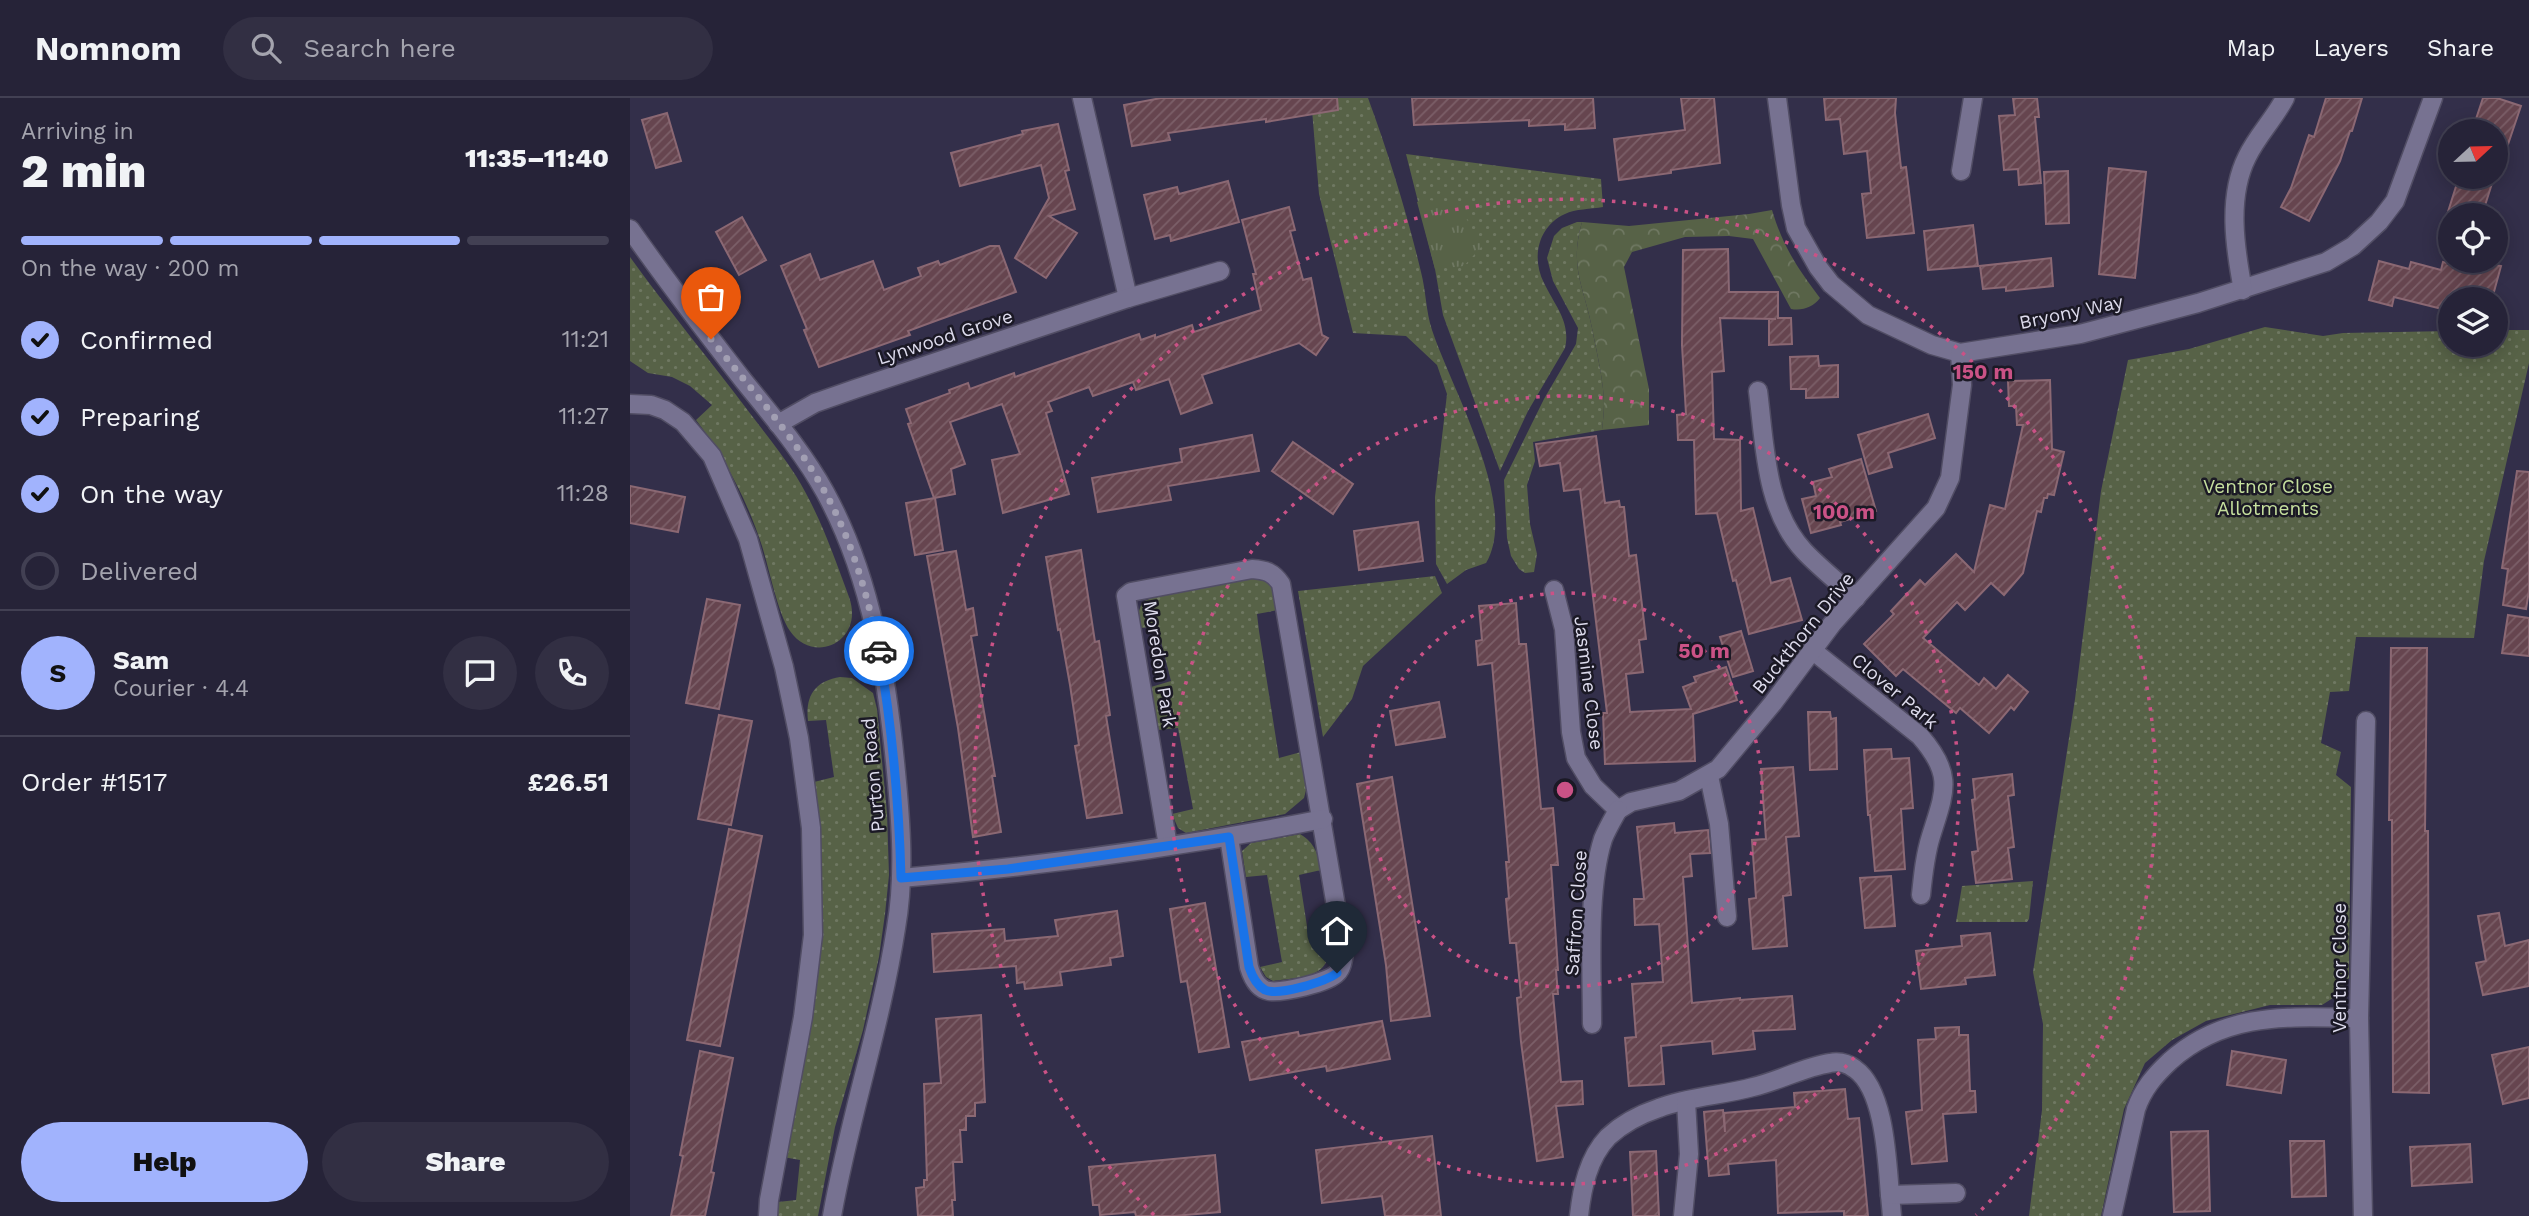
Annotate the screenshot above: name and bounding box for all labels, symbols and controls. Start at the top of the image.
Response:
search box [223,17,713,80]
text: Nomnom [35,29,181,68]
icon: search [247,29,285,67]
text: Search here [303,33,456,63]
text: Map [2227,34,2275,62]
text: Layers [2313,34,2389,62]
text: Share [2427,34,2494,62]
text: Arriving in [21,118,134,145]
north arrow [2438,119,2508,189]
map controls [2438,119,2508,357]
text: 11:35–11:40 [465,143,609,173]
text: 2 min [21,144,146,198]
button: locate [2438,203,2508,273]
text: On the way · 200 m [21,255,239,282]
pin [681,267,741,339]
icon: bag [692,278,730,316]
button: layers [2438,287,2508,357]
street label: Bryony Way [2017,290,2125,334]
street label: Lynwood Grove [874,304,1016,370]
icon: check [21,321,59,359]
text: Confirmed [80,325,213,355]
text: 11:21 [562,326,609,353]
text: 150 m [1953,359,2013,384]
icon: check [21,398,59,436]
text: Preparing [80,402,200,432]
text: 11:27 [558,403,609,430]
icon: check [21,475,59,513]
park label: Ventnor Close Allotments [2203,475,2333,520]
text: On the way [80,479,223,509]
text: 11:28 [557,480,609,507]
text: 100 m [1813,499,1875,524]
text: Delivered [80,556,199,586]
street label: Buckthorn Drive [1747,568,1859,698]
street label: Moredon Park [1139,599,1181,729]
street label: Jasmine Close [1569,615,1609,751]
courier [844,616,914,686]
icon: car [860,632,898,670]
button: chat [443,636,517,710]
button: phone [535,636,609,710]
text: 50 m [1678,638,1730,663]
text: Sam [113,645,169,675]
street label: Clover Park [1847,648,1943,734]
text: S [50,658,66,688]
text: Courier · 4.4 [113,675,249,702]
street label: Purton Road [857,717,889,833]
text: Order #1517 [21,767,167,797]
text: £26.51 [527,767,609,797]
centre of rings [1553,778,1577,802]
street label: Saffron Close [1560,849,1592,977]
pin [1307,901,1367,973]
street label: Ventnor Close [2328,903,2351,1033]
icon: home [1318,912,1356,950]
button: Help [21,1122,308,1202]
button: Share [322,1122,609,1202]

